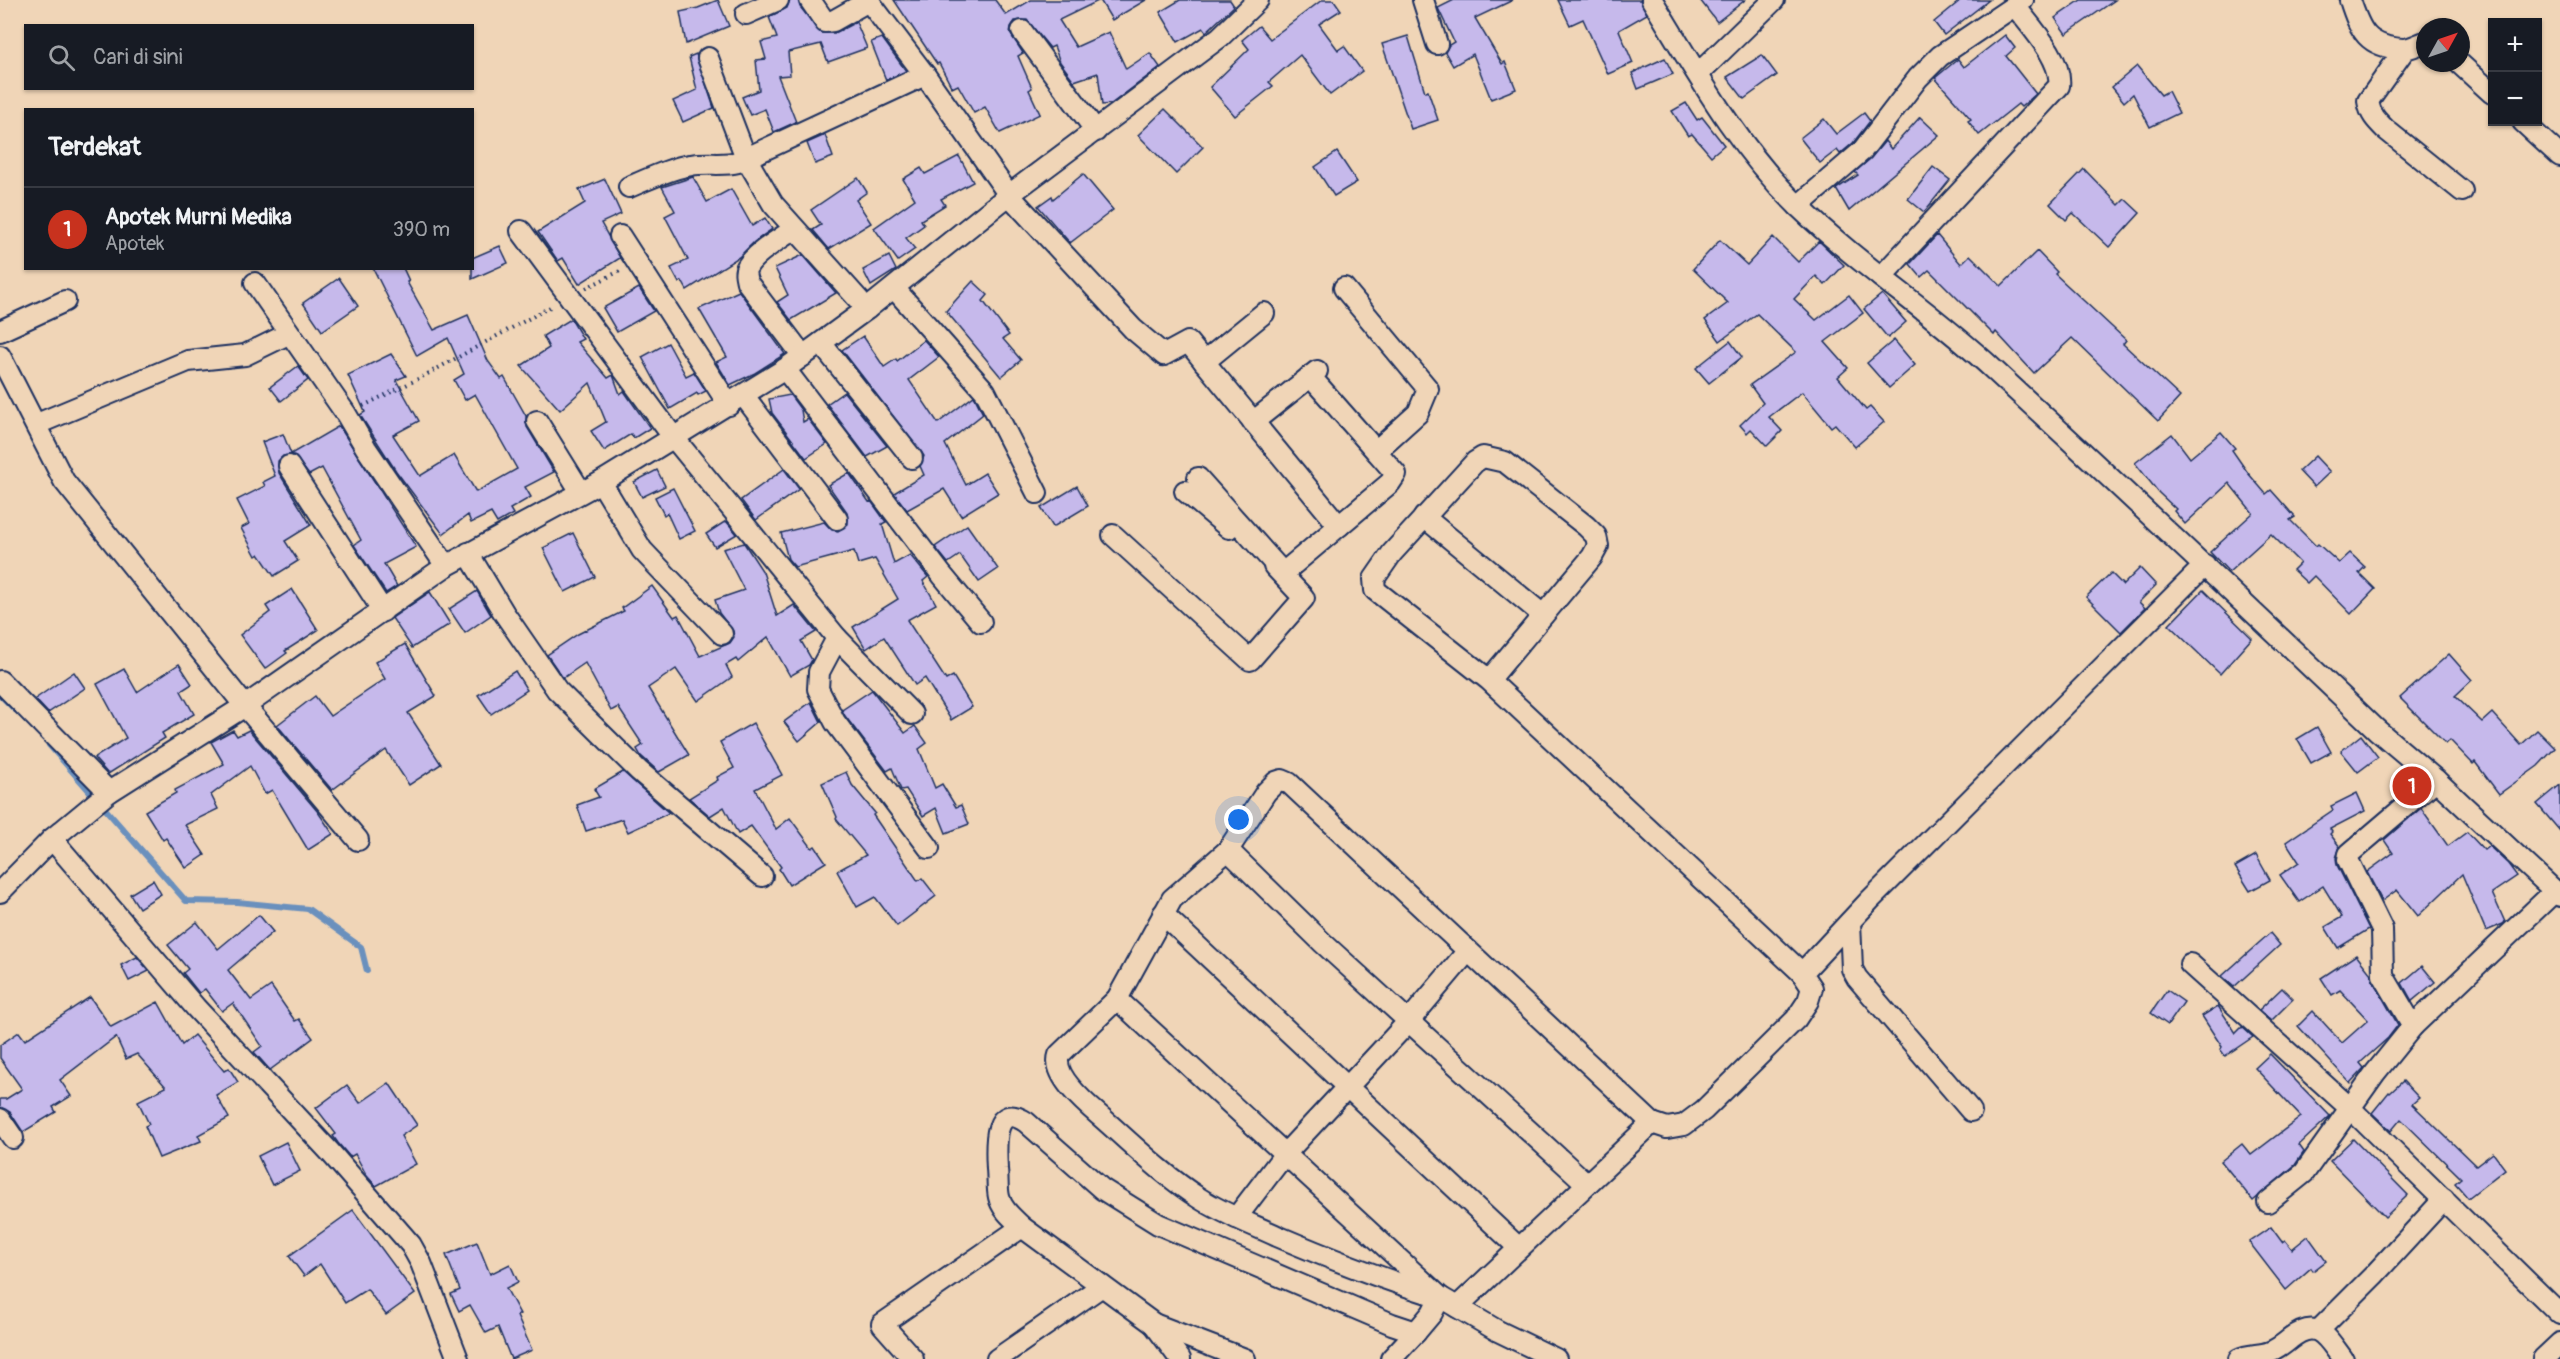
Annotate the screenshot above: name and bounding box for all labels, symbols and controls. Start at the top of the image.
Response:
north arrow [2416,18,2470,72]
map controls [2488,18,2542,126]
button: + [2488,18,2542,72]
search box [24,24,474,90]
icon: search [45,41,78,74]
text: Cari di sini [93,43,183,71]
button: − [2488,72,2542,126]
text: Terdekat [48,131,141,163]
text: Apotek Murni Medika [105,203,292,231]
text: 1 [64,217,71,242]
text: 390 m [393,217,450,242]
text: Apotek [105,231,164,256]
pin: 1 [2392,764,2432,808]
your location [1224,805,1253,834]

